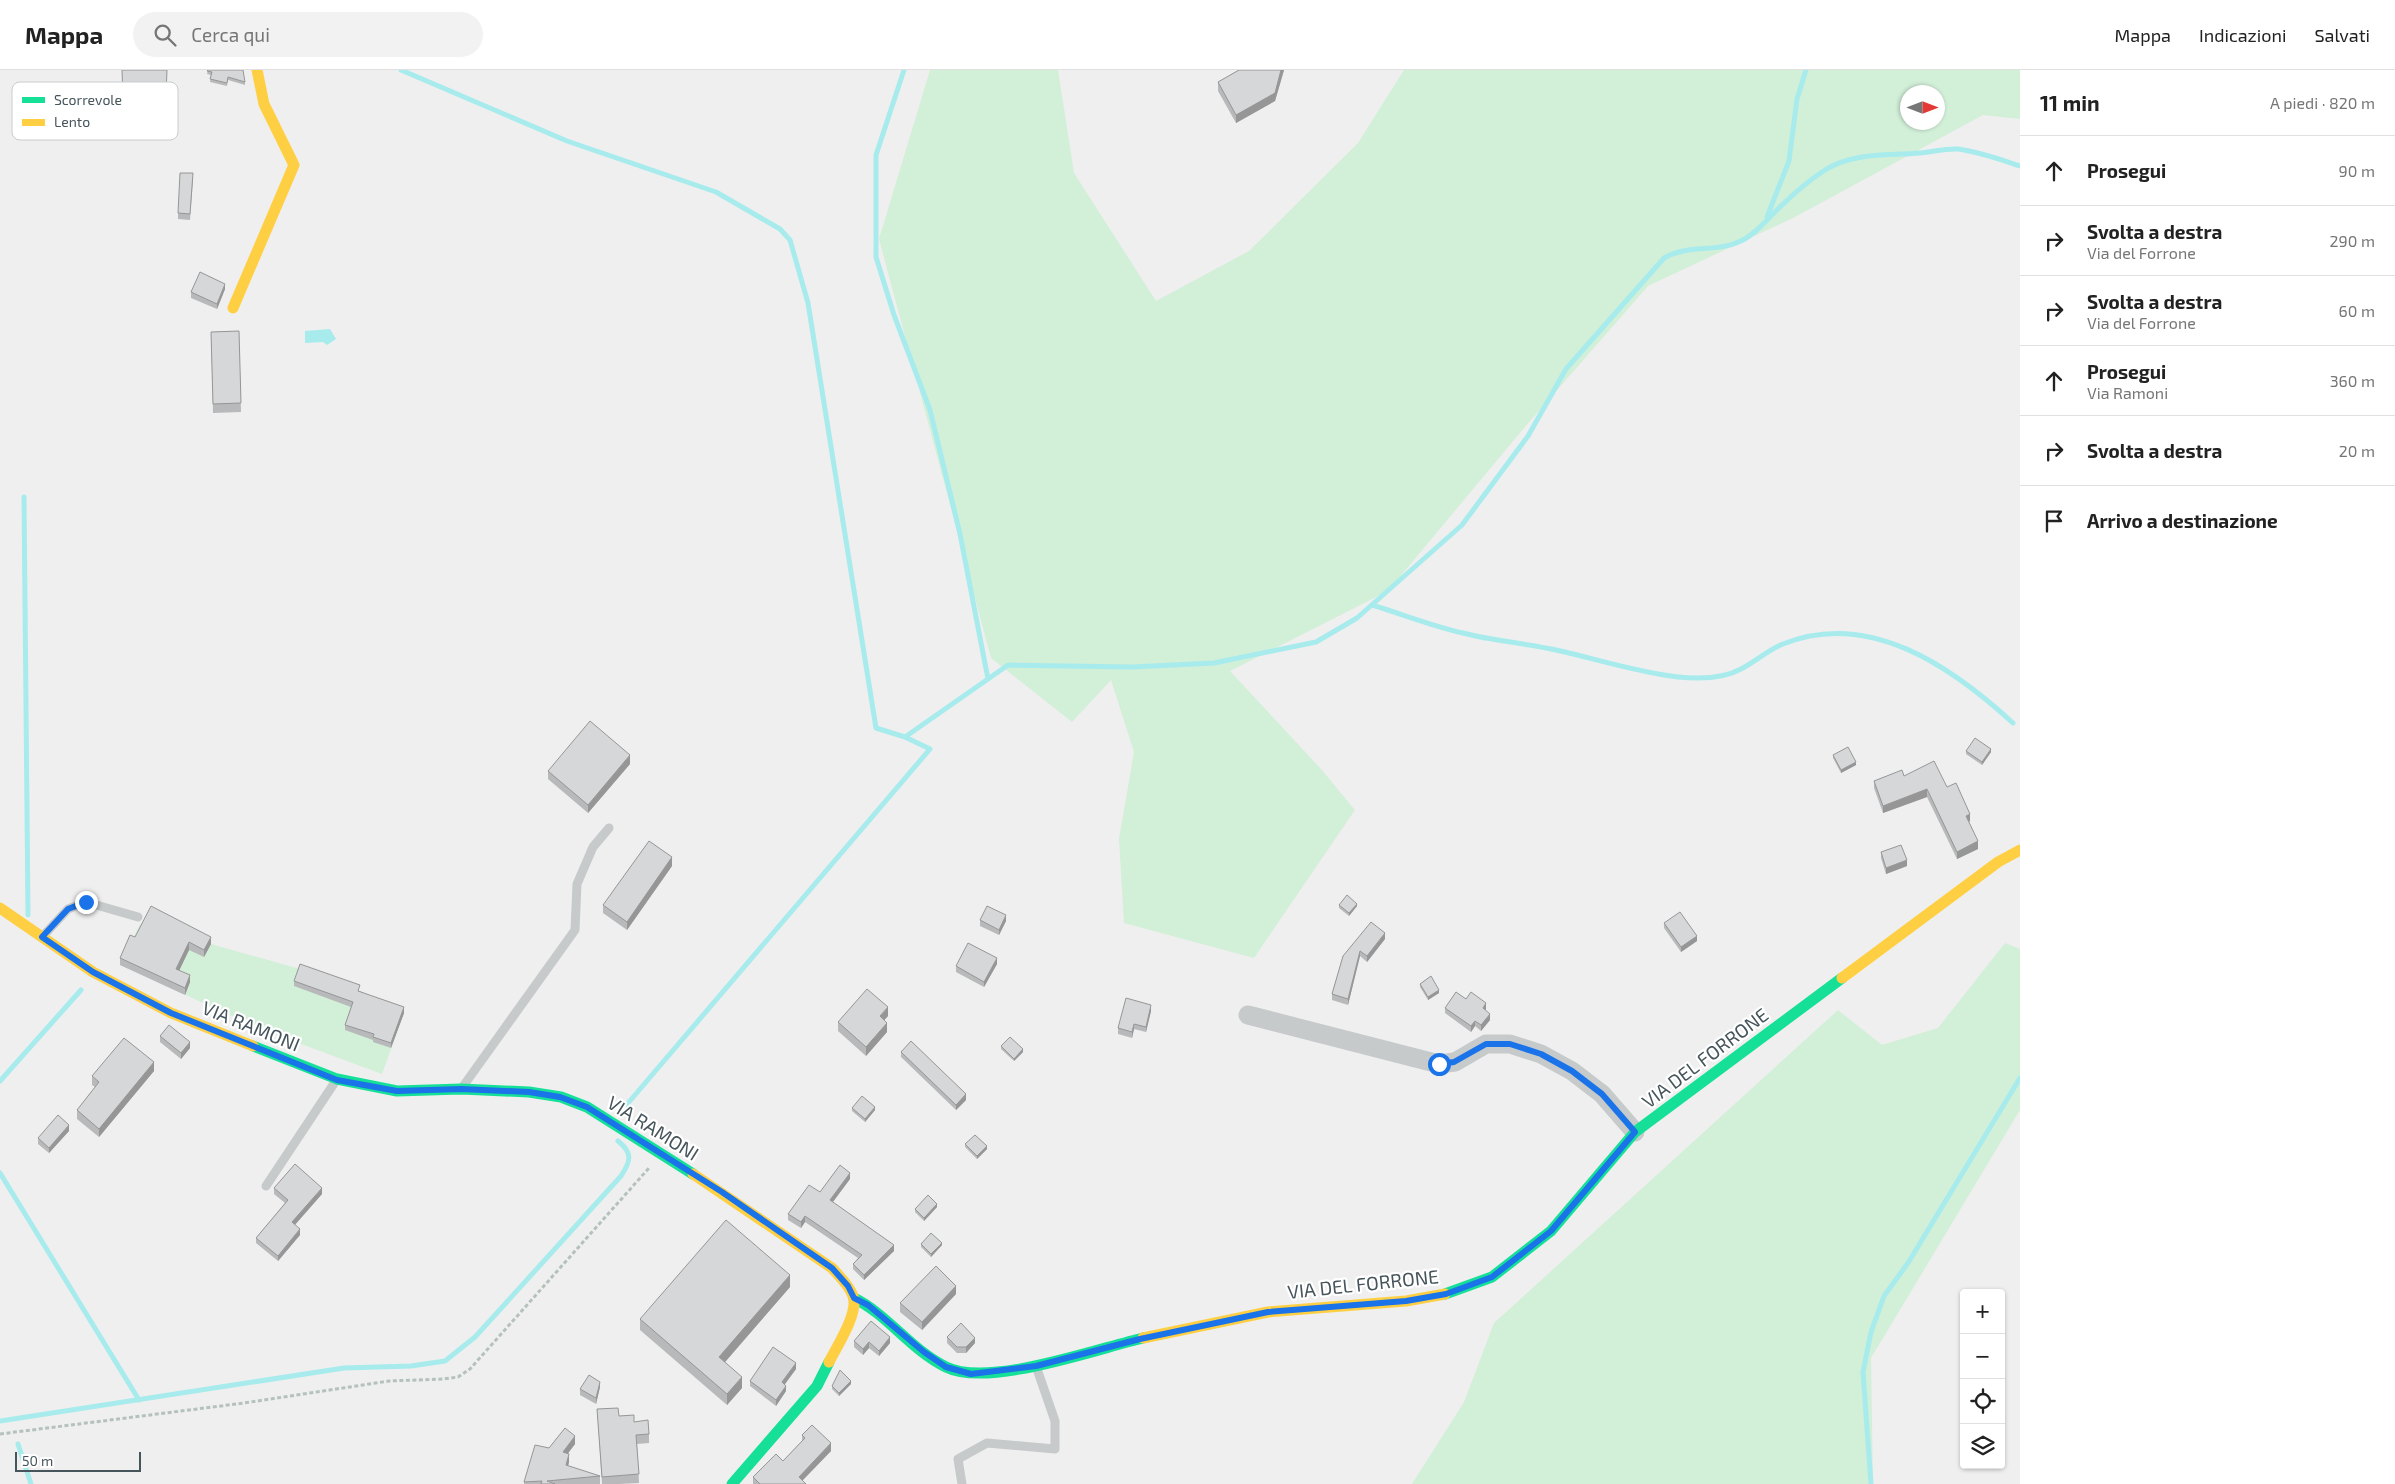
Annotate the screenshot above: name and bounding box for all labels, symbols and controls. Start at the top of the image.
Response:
search box [133,12,483,57]
text: Mappa [25,20,103,49]
icon: search [151,21,179,49]
text: Cerca qui [191,23,270,46]
text: Mappa [2115,24,2171,46]
text: Indicazioni [2199,24,2286,46]
text: Salvati [2314,24,2370,46]
legend [12,82,178,140]
north arrow [1900,85,1945,130]
text: 11 min [2040,90,2100,115]
text: Scorrevole [54,91,122,108]
text: A piedi · 820 m [2270,93,2375,112]
text: Lento [54,113,90,130]
icon: ahead [2040,157,2068,185]
text: Prosegui [2087,159,2166,182]
text: 90 m [2339,161,2375,180]
text: Svolta a destra [2087,220,2222,243]
icon: right [2040,227,2068,255]
text: 290 m [2330,231,2375,250]
text: Via del Forrone [2087,243,2196,262]
text: Svolta a destra [2087,290,2222,313]
icon: right [2040,297,2068,325]
text: 60 m [2339,301,2375,320]
text: Via del Forrone [2087,313,2196,332]
text: Prosegui [2087,360,2166,383]
icon: ahead [2040,367,2068,395]
text: 360 m [2330,371,2375,390]
text: Via Ramoni [2087,383,2168,402]
icon: right [2040,437,2068,465]
text: Svolta a destra [2087,439,2222,462]
text: 20 m [2339,441,2375,460]
icon: arrive [2040,507,2068,535]
text: Arrivo a destinazione [2087,509,2278,532]
route end [75,891,98,914]
street label: VIA RAMONI [199,995,303,1056]
street label: VIA DEL FORRONE [1637,1003,1772,1113]
route start [1428,1053,1451,1076]
street label: VIA RAMONI [603,1090,703,1165]
street label: VIA DEL FORRONE [1286,1264,1440,1303]
map controls [1960,1289,2005,1469]
button: + [1960,1289,2005,1334]
button: − [1960,1334,2005,1379]
button: locate [1960,1379,2005,1424]
button: layers [1960,1424,2005,1469]
scale bar [15,1449,141,1472]
text: 50 m [22,1452,53,1469]

